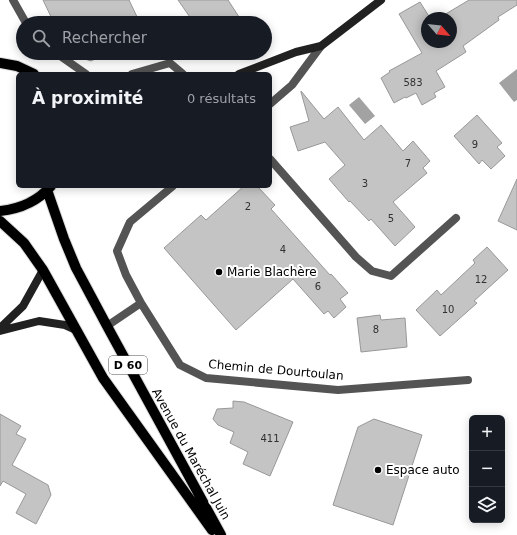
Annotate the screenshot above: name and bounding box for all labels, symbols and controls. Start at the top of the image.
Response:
north arrow [421,12,457,48]
search box [16,16,272,60]
icon: search [30,27,52,49]
text: Rechercher [62,29,147,47]
house number: 583 [403,77,423,88]
text: À proximité [32,88,143,108]
text: 0 résultats [187,91,256,106]
house number: 9 [472,139,478,150]
house number: 7 [405,158,411,169]
house number: 3 [362,178,368,189]
house number: 2 [245,201,251,212]
house number: 5 [388,213,394,224]
house number: 4 [280,244,286,255]
place label: Marie Blachère [227,265,317,279]
marker: Marie Blachère [214,267,224,277]
house number: 12 [475,274,487,285]
house number: 6 [315,281,321,292]
house number: 10 [442,304,454,315]
house number: 8 [373,324,379,335]
road number: D 60 [109,356,147,374]
street label: Chemin de Dourtoulan [208,357,344,383]
street label: Avenue du Maréchal Juin [149,386,233,522]
map controls [469,415,505,523]
button: + [469,415,505,451]
house number: 411 [260,433,280,444]
button: − [469,451,505,487]
place label: Espace auto [386,463,460,477]
marker: Espace auto [373,465,383,475]
button: layers [469,487,505,523]

